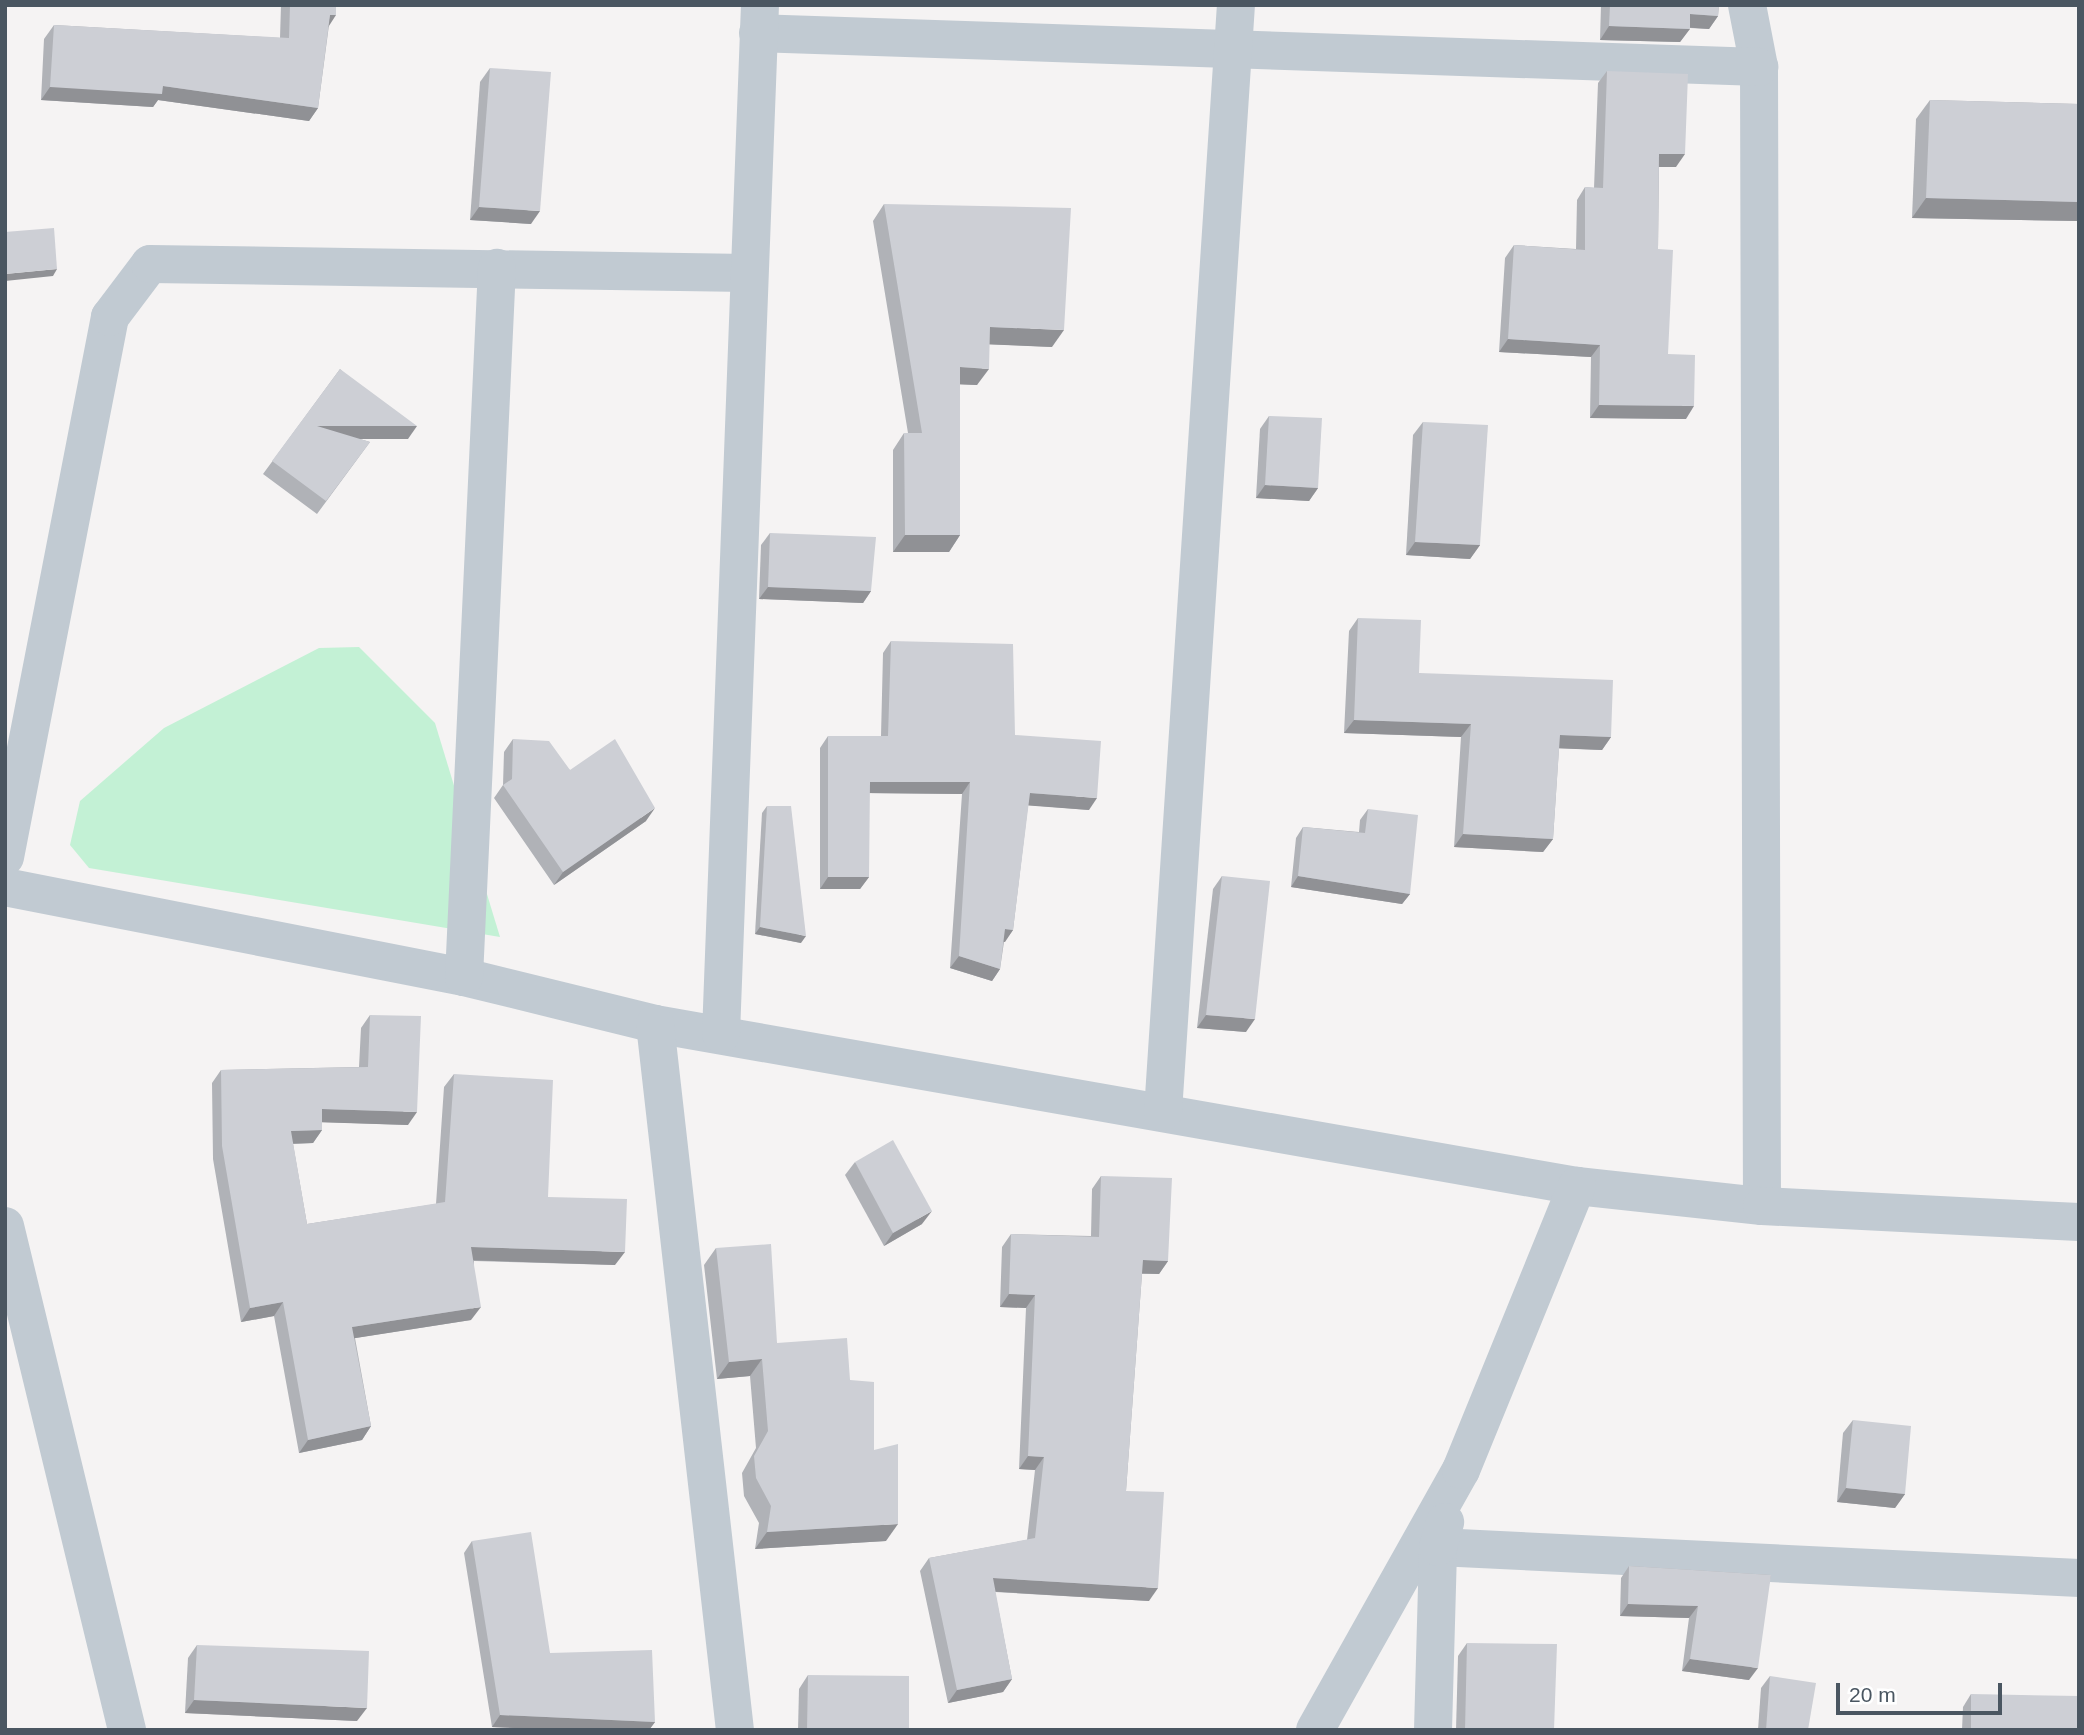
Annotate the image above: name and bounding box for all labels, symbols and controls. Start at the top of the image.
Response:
scale bar [1839,1668,2005,1712]
text: 20 m [1849,1683,1896,1706]

